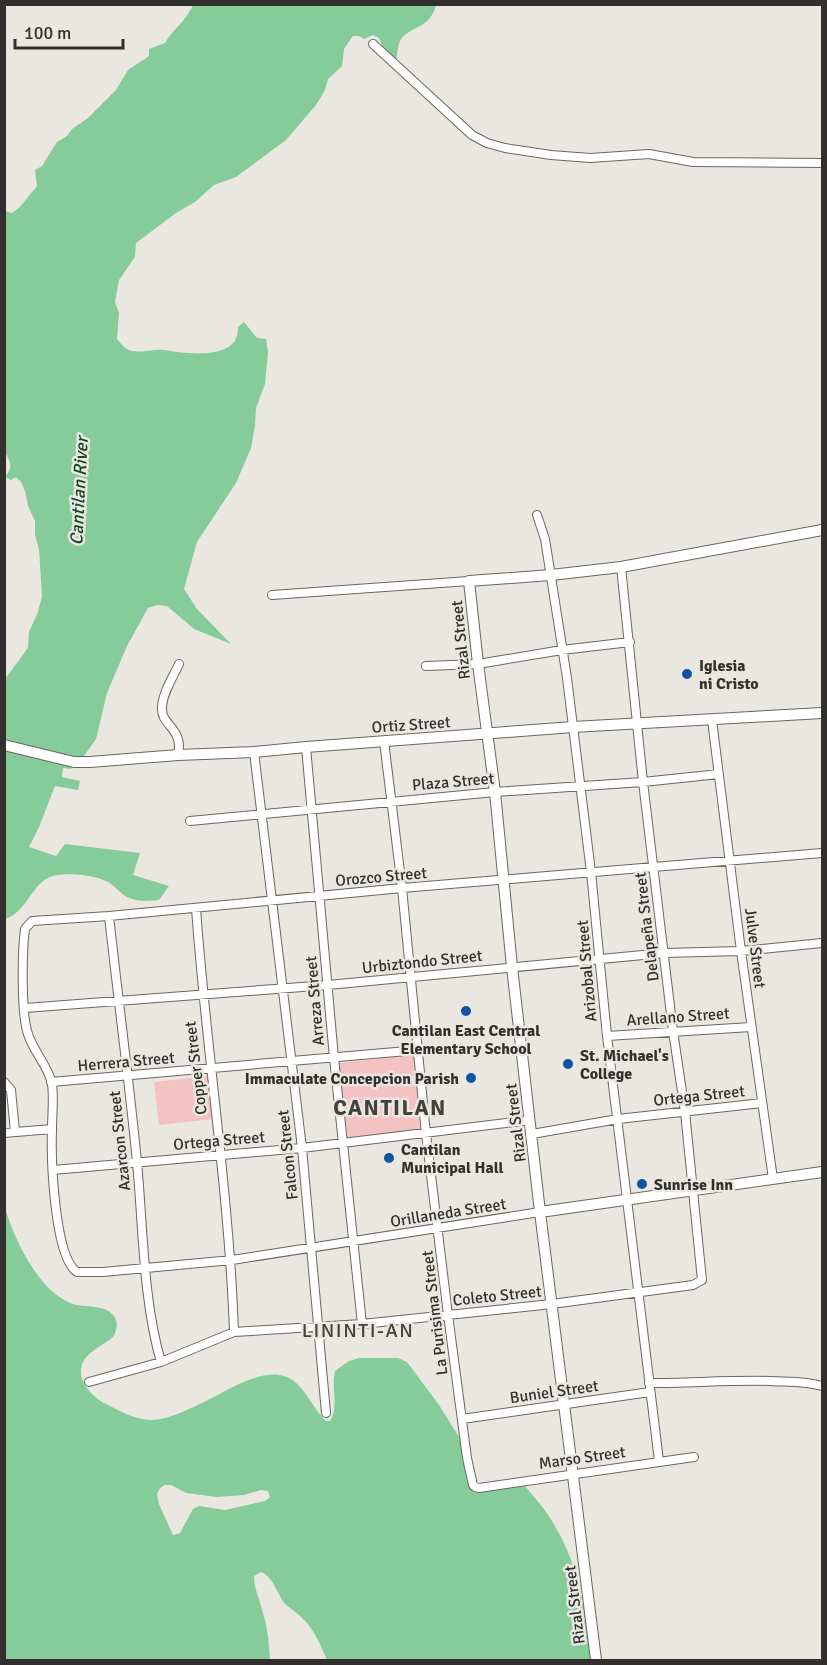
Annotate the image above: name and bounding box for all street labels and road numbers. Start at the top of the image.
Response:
street label: Rizal Street [447,599,475,680]
street label: Ortiz Street [371,712,452,738]
street label: Plaza Street [411,768,495,796]
street label: Orozco Street [334,863,428,891]
street label: Delapeña Street [630,871,664,983]
street label: Julve Street [740,907,770,990]
street label: Arizobal Street [573,919,601,1023]
street label: Urbiztondo Street [361,946,484,978]
street label: Arreza Street [301,955,329,1046]
street label: Arellano Street [626,1003,731,1031]
street label: Copper Street [180,1020,212,1116]
street label: Herrera Street [77,1048,176,1076]
street label: Ortega Street [652,1081,746,1111]
street label: Rizal Street [501,1082,531,1163]
street label: Azarcon Street [105,1090,135,1192]
street label: Falcon Street [273,1109,303,1201]
street label: Ortega Street [172,1127,266,1155]
street label: Orillaneda Street [389,1194,508,1232]
street label: La Purisima Street [417,1249,453,1376]
street label: Coleto Street [452,1281,543,1311]
street label: Buniel Street [508,1376,600,1408]
street label: Marso Street [537,1442,627,1474]
street label: Rizal Street [560,1564,590,1645]

